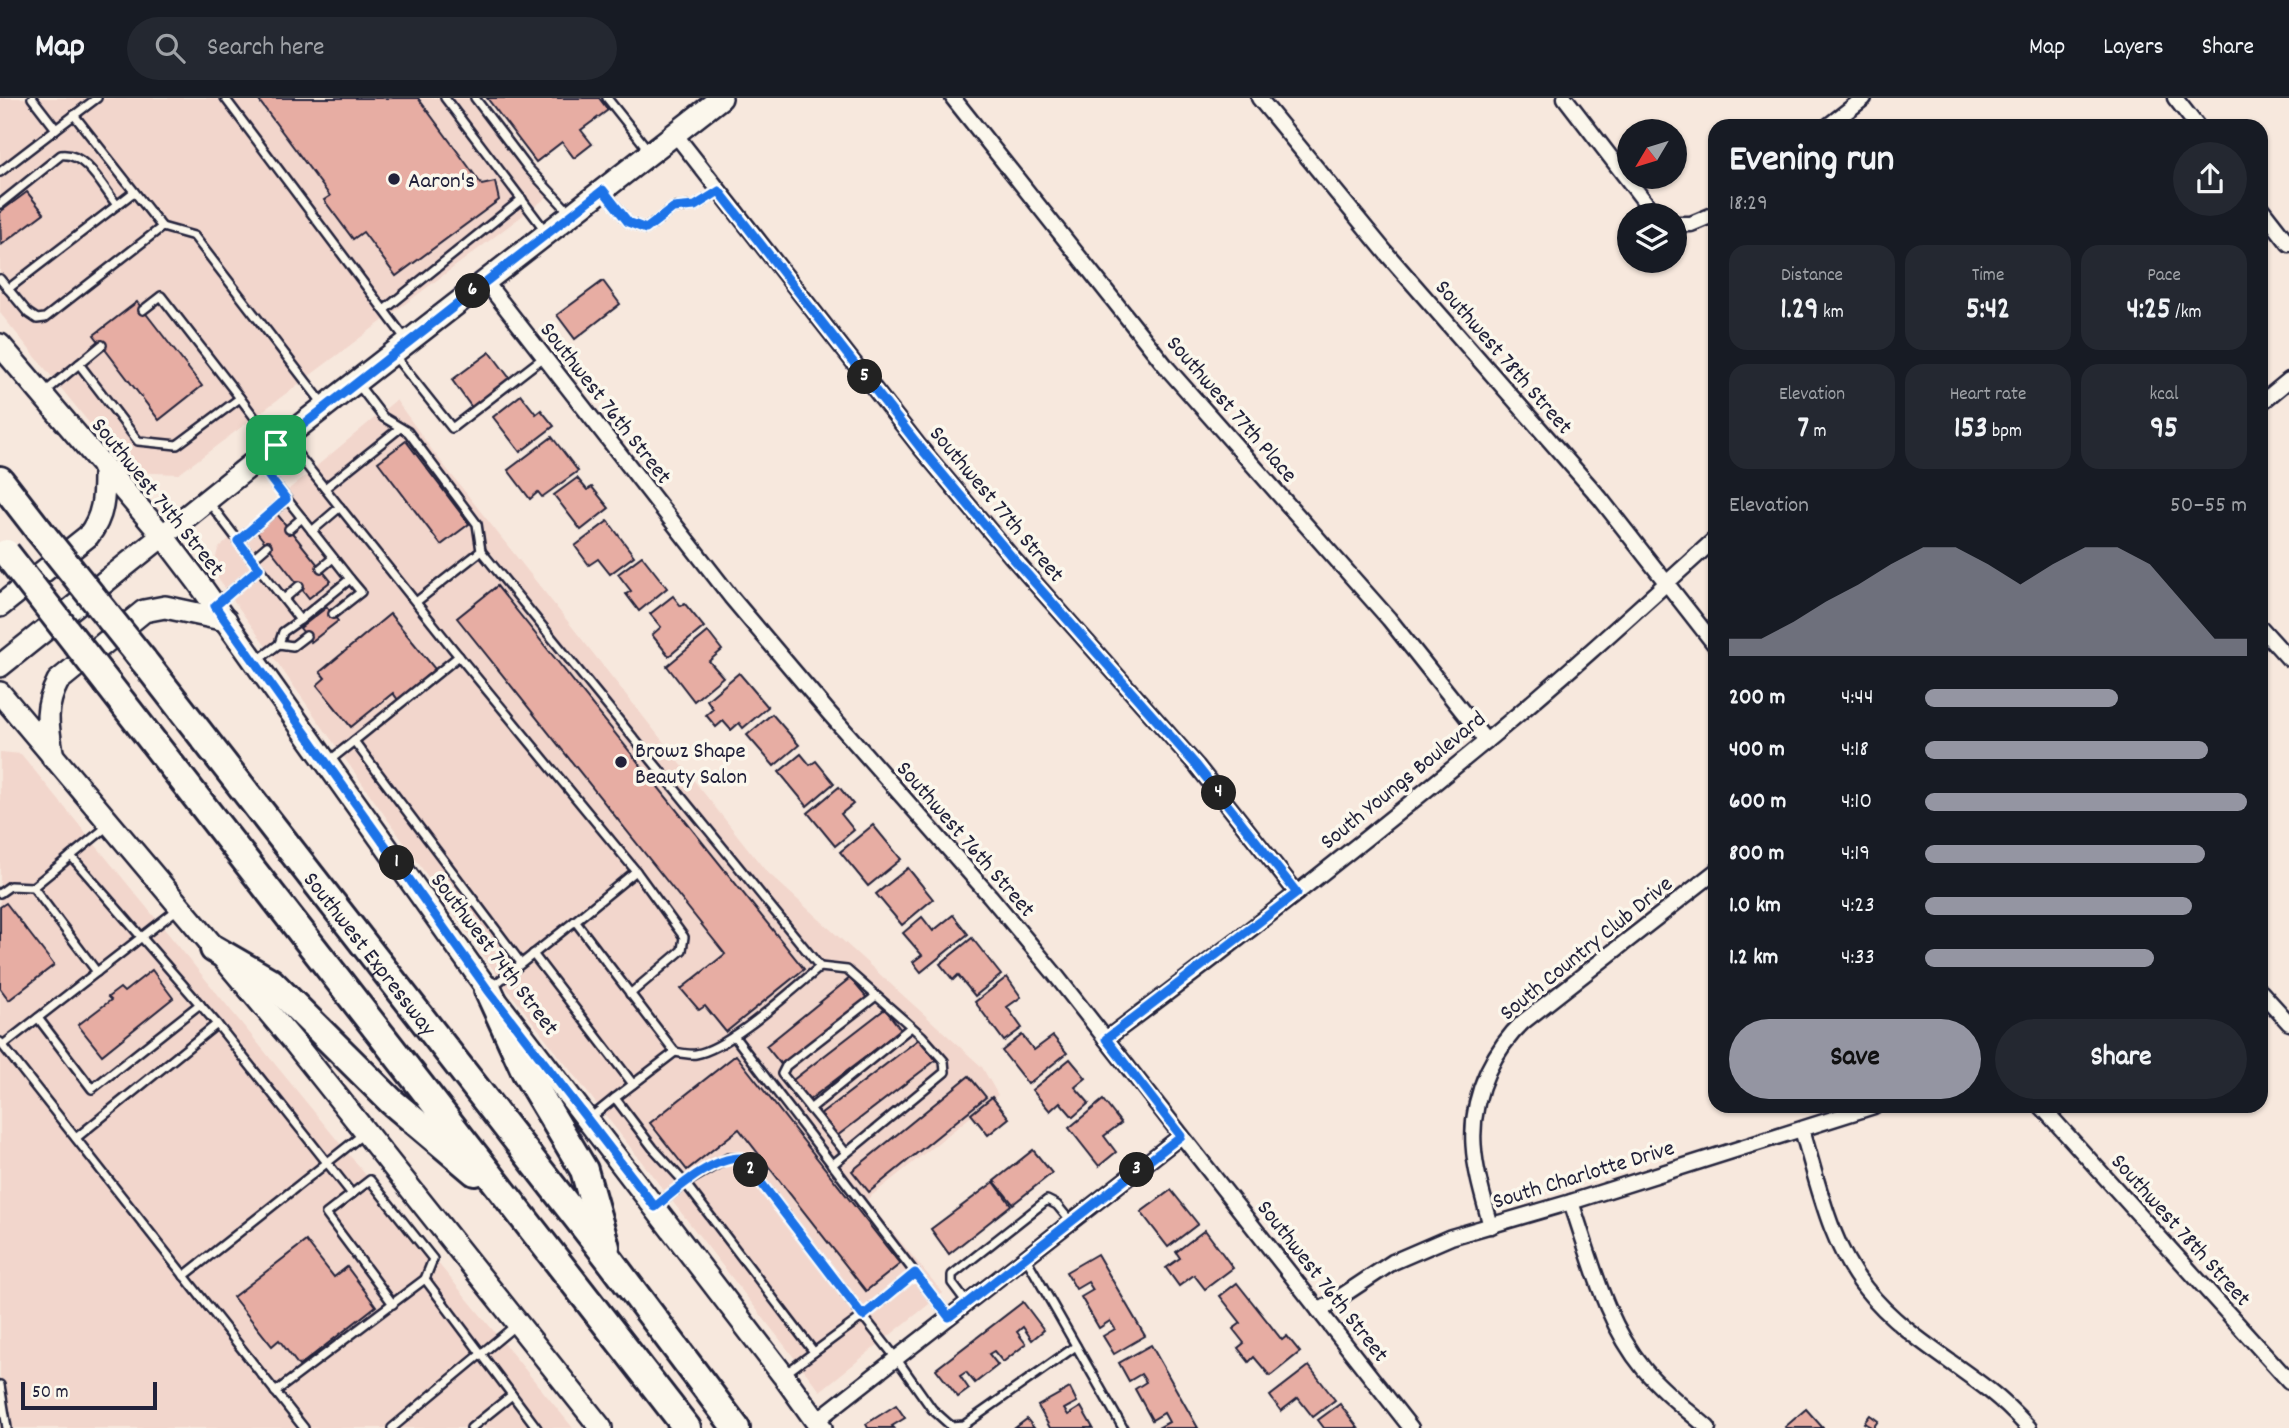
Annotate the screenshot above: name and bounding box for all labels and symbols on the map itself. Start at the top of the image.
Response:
north arrow [1617,119,1687,189]
place label: Aaron's [408,166,475,199]
marker: Aaron's [386,171,402,187]
pin: 6 [456,274,490,308]
street label: Southwest 78th Street [1426,274,1579,443]
street label: Southwest 76th Street [530,316,678,492]
street label: Southwest 77th Place [1157,329,1304,491]
pin: 5 [848,360,882,394]
street label: Southwest 74th Street [82,412,231,585]
pin [246,415,306,475]
street label: Southwest 77th Street [920,420,1071,591]
street label: South Youngs Boulevard [1314,704,1494,859]
place label: Browz Shape Beauty Salon [635,736,747,795]
marker: Browz Shape Beauty Salon [613,754,629,770]
street label: Southwest 76th Street [887,755,1042,926]
pin: 4 [1202,776,1236,810]
pin: 1 [380,846,414,880]
street label: Southwest Expressway [294,866,443,1045]
street label: Southwest 74th Street [421,867,565,1043]
street label: South Country Club Drive [1493,869,1681,1030]
street label: South Charlotte Drive [1489,1133,1679,1220]
street label: Southwest 78th Street [2102,1148,2257,1315]
pin: 2 [734,1152,768,1188]
pin: 3 [1120,1152,1154,1188]
street label: Southwest 76th Street [1247,1194,1395,1370]
scale bar [21,1379,158,1411]

